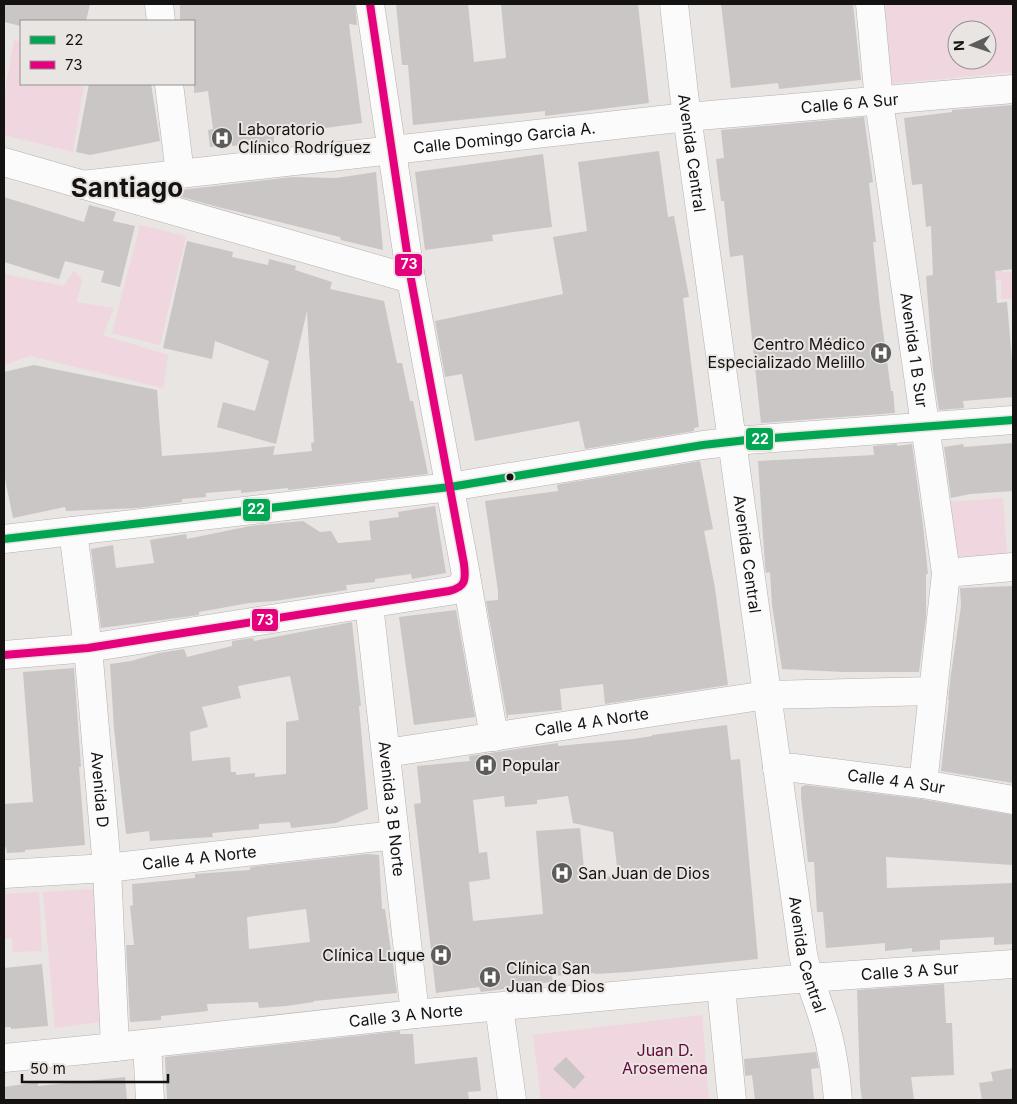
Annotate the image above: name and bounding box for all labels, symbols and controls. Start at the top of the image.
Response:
legend [20,20,195,85]
north arrow [947,20,997,70]
text: 22 [65,30,83,49]
text: N [950,40,967,51]
text: 73 [65,55,83,74]
street label: Calle 6 A Sur [800,89,899,117]
street label: Avenida Central [674,92,710,213]
street label: Calle Domingo Garcia A. [412,117,597,158]
place label: Laboratorio Clínico Rodríguez [238,119,371,157]
hospital icon: Laboratorio Clínico Rodríguez [210,126,234,150]
district label: Santiago [71,172,183,203]
line badge: 73 [394,253,423,277]
text: 73 [401,255,417,272]
street label: Avenida 1 B Sur [896,291,932,409]
place label: Centro Médico Especializado Melillo [707,334,865,372]
hospital icon: Centro Médico Especializado Melillo [869,341,893,365]
line badge: 22 [745,427,774,451]
text: 22 [751,430,769,447]
unlabelled marker [505,472,515,482]
street label: Avenida Central [730,494,766,614]
line badge: 22 [242,498,271,522]
text: 22 [247,500,265,517]
line badge: 73 [251,608,279,632]
text: 73 [257,611,273,628]
street label: Calle 4 A Norte [533,703,650,740]
street label: Avenida 3 B Norte [374,740,410,878]
street label: Avenida D [87,751,113,828]
hospital icon: Popular [474,753,498,777]
place label: Popular [502,755,560,775]
street label: Calle 4 A Sur [846,765,947,798]
street label: Calle 4 A Norte [141,841,257,874]
hospital icon: San Juan de Dios [550,861,574,885]
place label: San Juan de Dios [578,863,710,883]
street label: Avenida Central [785,895,831,1015]
hospital icon: Clínica Luque [429,943,453,967]
place label: Clínica Luque [322,945,425,965]
place label: Clínica San Juan de Dios [506,958,605,996]
street label: Calle 3 A Sur [860,958,959,984]
hospital icon: Clínica San Juan de Dios [478,965,502,989]
street label: Calle 3 A Norte [348,1000,464,1031]
park label: Juan D. Arosemena [622,1040,708,1078]
scale bar [22,1052,169,1084]
text: 50 m [30,1059,66,1078]

